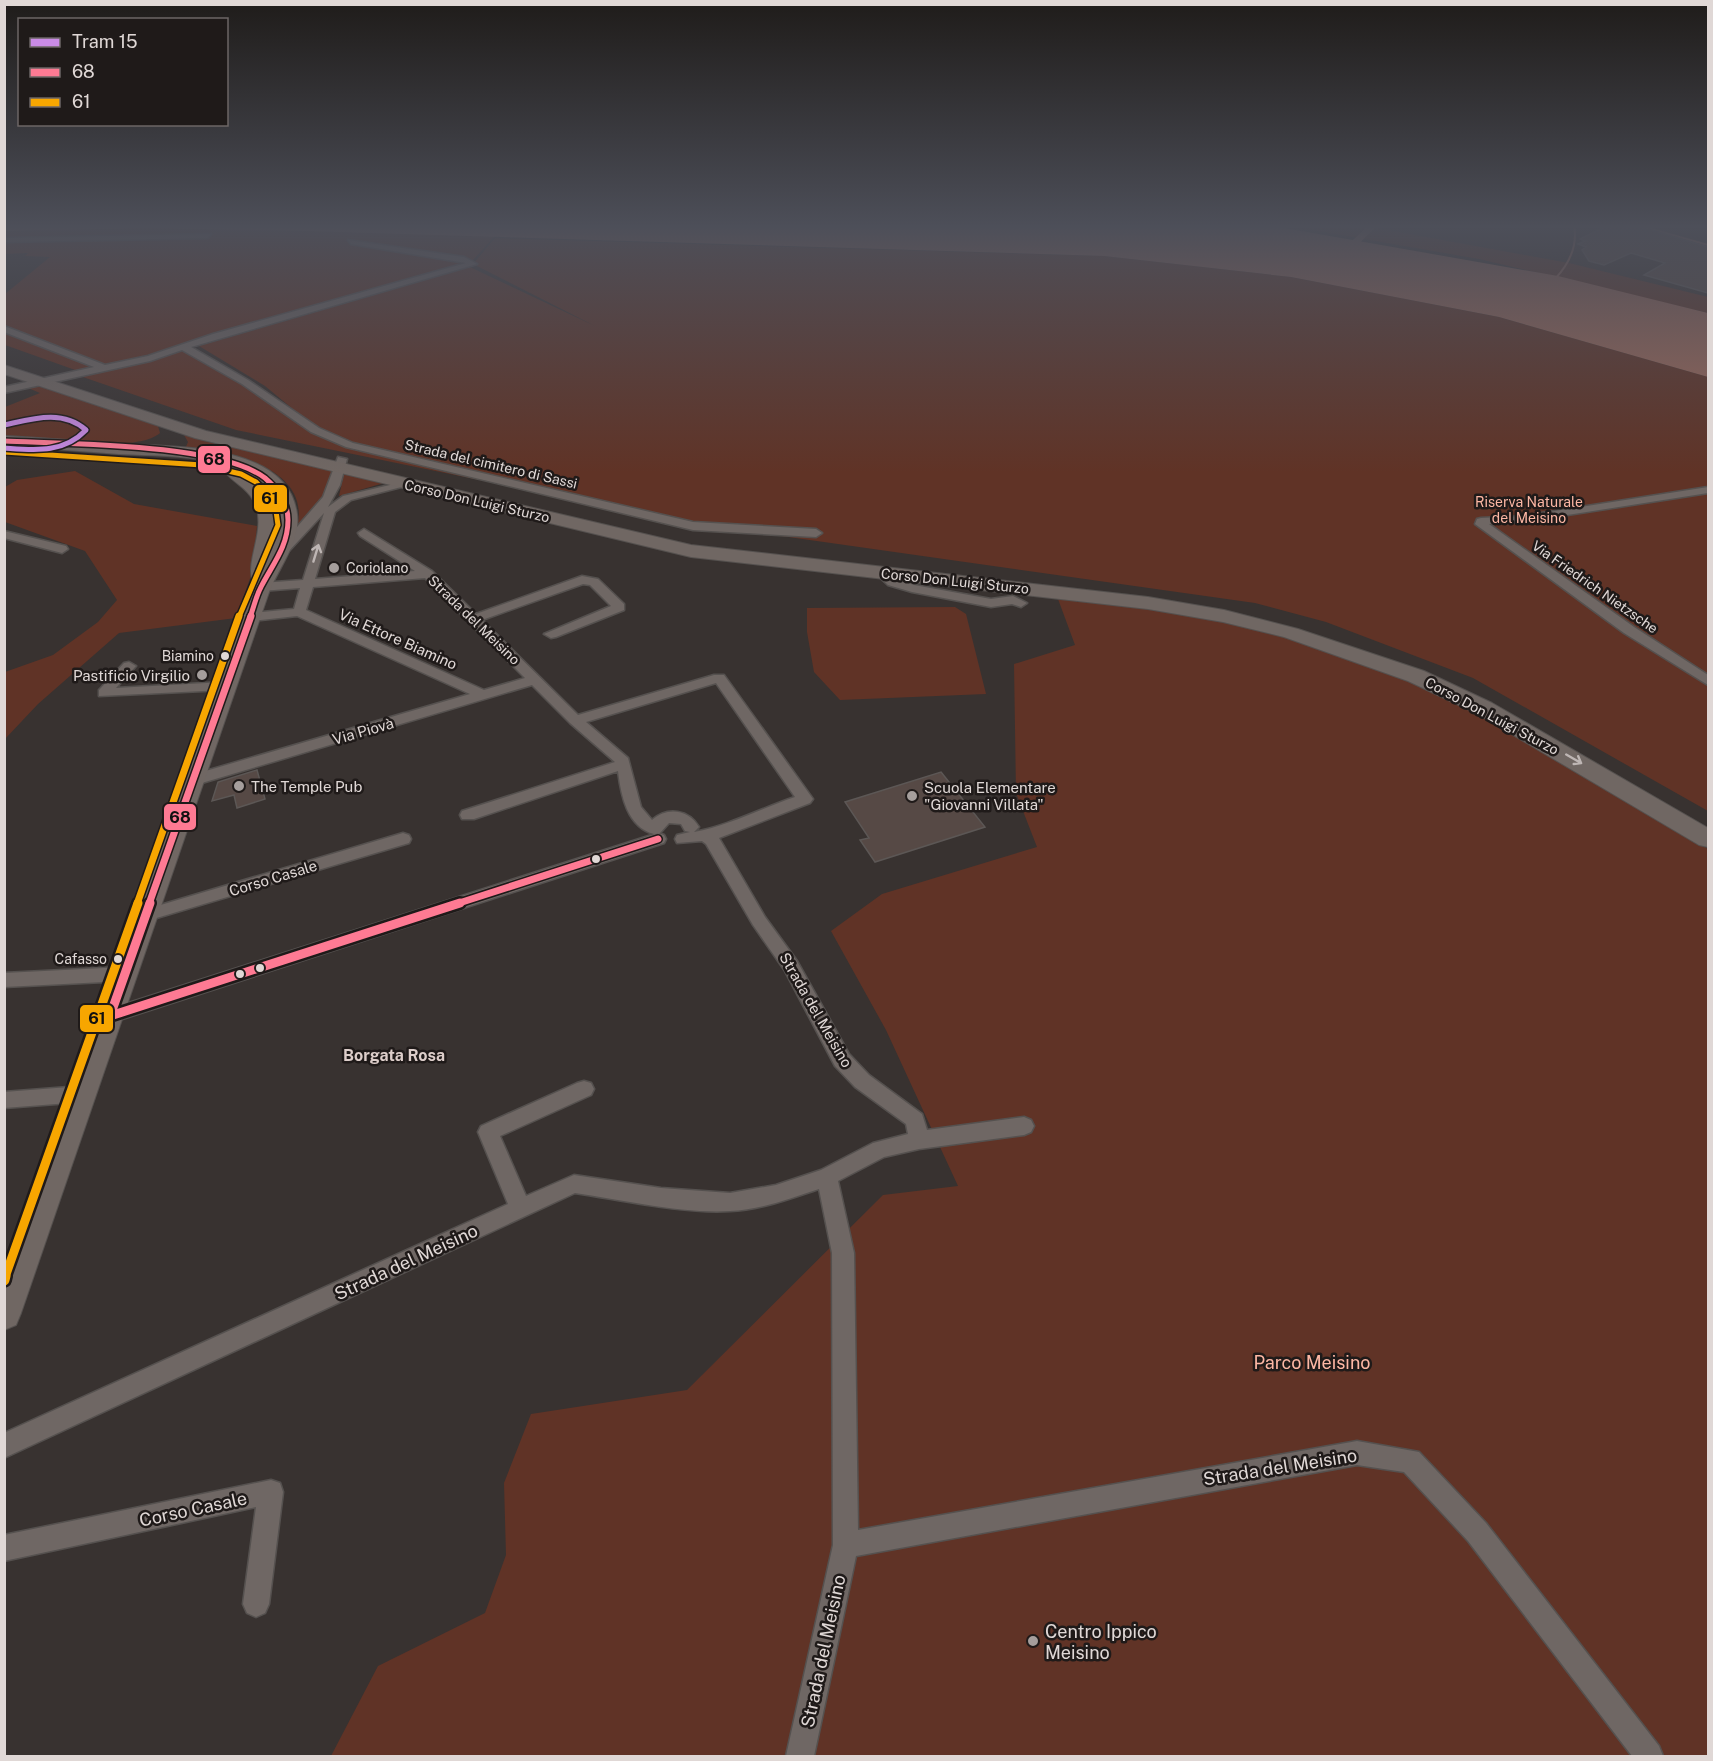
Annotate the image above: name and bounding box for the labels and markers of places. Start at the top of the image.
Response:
place label: Coriolano [346,560,408,576]
marker: Coriolano [327,561,341,575]
place label: Biamino [162,648,214,664]
marker: Biamino [219,650,231,662]
place label: Pastificio Virgilio [73,667,190,684]
marker: Pastificio Virgilio [195,668,209,682]
place label: The Temple Pub [251,778,362,795]
marker: The Temple Pub [232,779,246,793]
place label: Scuola Elementare "Giovanni Villata" [924,779,1056,813]
marker: Scuola Elementare "Giovanni Villata" [905,789,919,803]
unlabelled marker [590,853,602,865]
place label: Cafasso [55,951,107,967]
marker: Cafasso [112,953,124,965]
unlabelled marker [254,962,266,974]
unlabelled marker [234,968,246,980]
place label: Centro Ippico Meisino [1045,1621,1157,1663]
marker: Centro Ippico Meisino [1026,1634,1040,1648]

